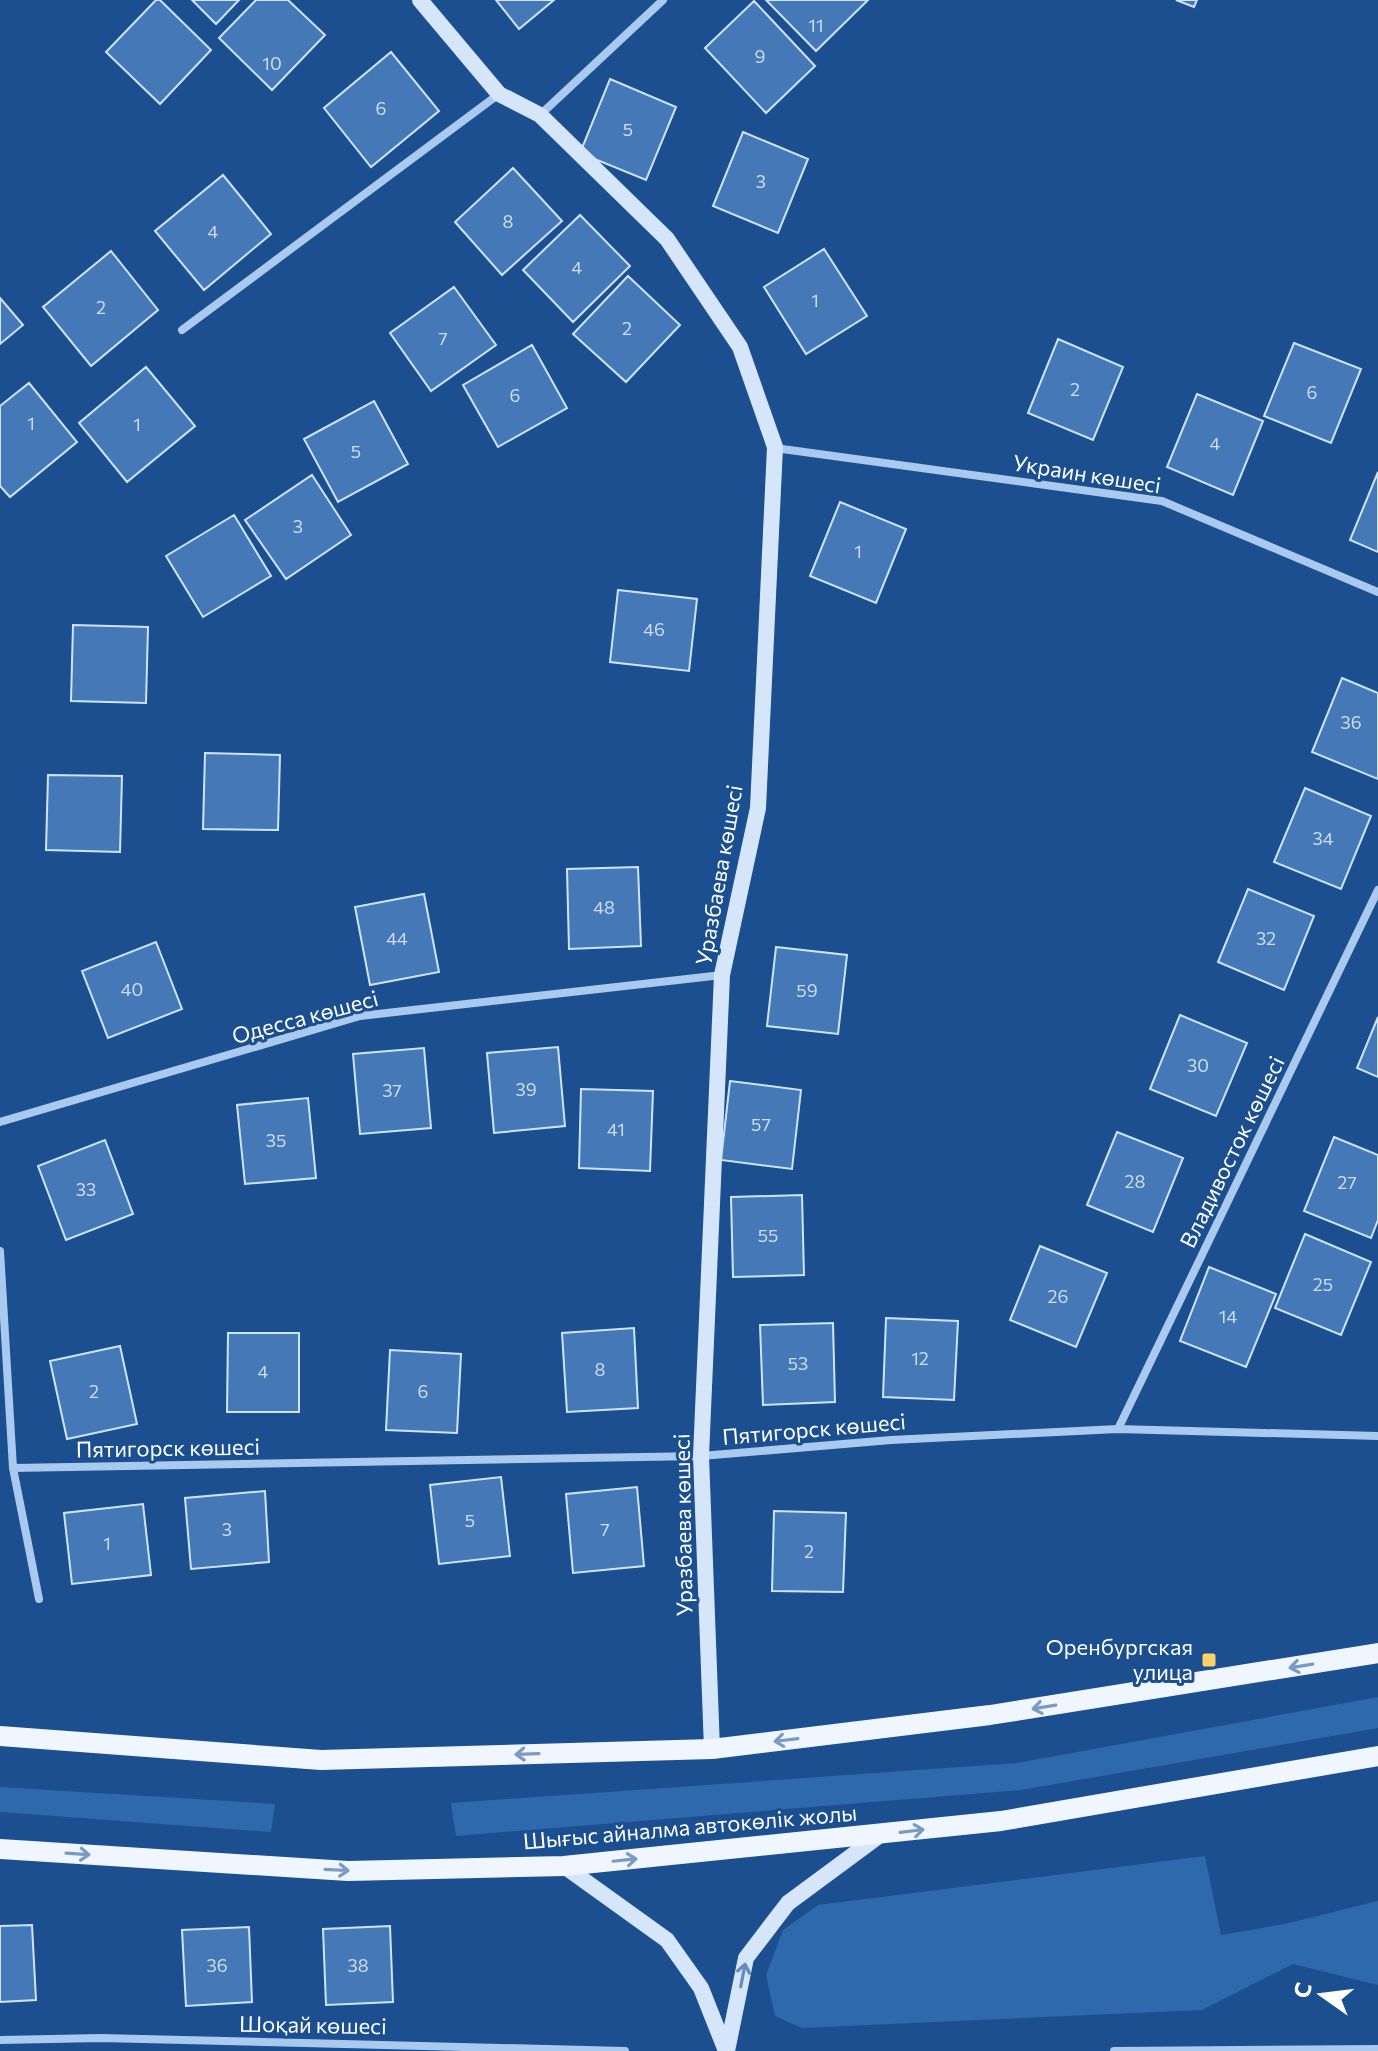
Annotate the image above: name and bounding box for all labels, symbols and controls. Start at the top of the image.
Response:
house number: 11 [808,14,824,36]
house number: 9 [755,45,765,67]
house number: 10 [262,52,282,74]
house number: 6 [376,97,386,119]
house number: 5 [623,118,633,140]
house number: 3 [756,170,766,192]
house number: 8 [503,210,514,232]
house number: 4 [208,220,219,242]
house number: 4 [572,256,583,278]
house number: 1 [811,289,819,311]
house number: 2 [96,296,106,318]
house number: 2 [622,317,632,339]
house number: 7 [438,327,448,349]
house number: 2 [1070,378,1080,400]
house number: 6 [1307,381,1317,403]
house number: 6 [510,384,520,406]
house number: 1 [27,412,35,434]
house number: 1 [133,413,141,435]
house number: 4 [1210,432,1221,454]
house number: 5 [351,440,361,462]
street label: Украин көшесі [1011,448,1163,499]
house number: 3 [293,515,303,537]
house number: 1 [854,540,862,562]
house number: 46 [643,618,665,640]
house number: 36 [1340,711,1362,733]
street label: Уразбаева көшесі [689,783,748,967]
house number: 34 [1312,827,1334,849]
house number: 48 [593,896,615,918]
house number: 44 [386,927,408,949]
house number: 32 [1256,927,1276,949]
house number: 40 [121,978,143,1000]
house number: 59 [796,979,818,1001]
street label: Одесса көшесі [229,984,381,1049]
street label: Владивосток көшесі [1173,1052,1290,1252]
house number: 30 [1187,1054,1209,1076]
house number: 39 [515,1078,537,1100]
house number: 37 [382,1079,402,1101]
house number: 57 [751,1113,771,1135]
house number: 41 [607,1118,625,1140]
house number: 35 [266,1129,286,1151]
house number: 28 [1125,1170,1146,1192]
house number: 27 [1337,1171,1357,1193]
house number: 33 [76,1178,96,1200]
house number: 55 [758,1224,778,1246]
house number: 25 [1313,1273,1333,1295]
house number: 26 [1048,1285,1068,1307]
house number: 14 [1219,1305,1237,1327]
house number: 12 [911,1347,929,1369]
house number: 53 [788,1352,808,1374]
house number: 8 [595,1358,606,1380]
house number: 4 [258,1360,269,1382]
house number: 2 [89,1380,99,1402]
house number: 6 [418,1380,428,1402]
street label: Пятигорск көшесі [721,1407,907,1450]
street label: Пятигорск көшесі [76,1432,260,1463]
street label: Уразбаева көшесі [667,1433,698,1617]
house number: 5 [465,1509,475,1531]
house number: 3 [222,1518,232,1540]
house number: 7 [600,1518,610,1540]
house number: 1 [103,1532,111,1554]
house number: 2 [804,1540,814,1562]
place label: Оренбургская улица [1046,1633,1193,1685]
marker: Оренбургская улица [1200,1651,1218,1669]
one-way arrow [1289,1659,1314,1674]
one-way arrow [1032,1700,1057,1715]
one-way arrow [774,1733,800,1748]
one-way arrow [514,1747,541,1762]
street label: Шығыс айналма автокөлік жолы [522,1798,858,1855]
one-way arrow [898,1823,924,1838]
one-way arrow [64,1847,91,1862]
one-way arrow [611,1852,638,1867]
one-way arrow [323,1863,350,1878]
house number: 36 [206,1954,228,1976]
house number: 38 [347,1954,369,1976]
north arrow [1282,1955,1362,2035]
one-way arrow [736,1962,751,1988]
text: С [1287,1979,1317,2001]
street label: Шоқай көшесі [239,2010,387,2039]

